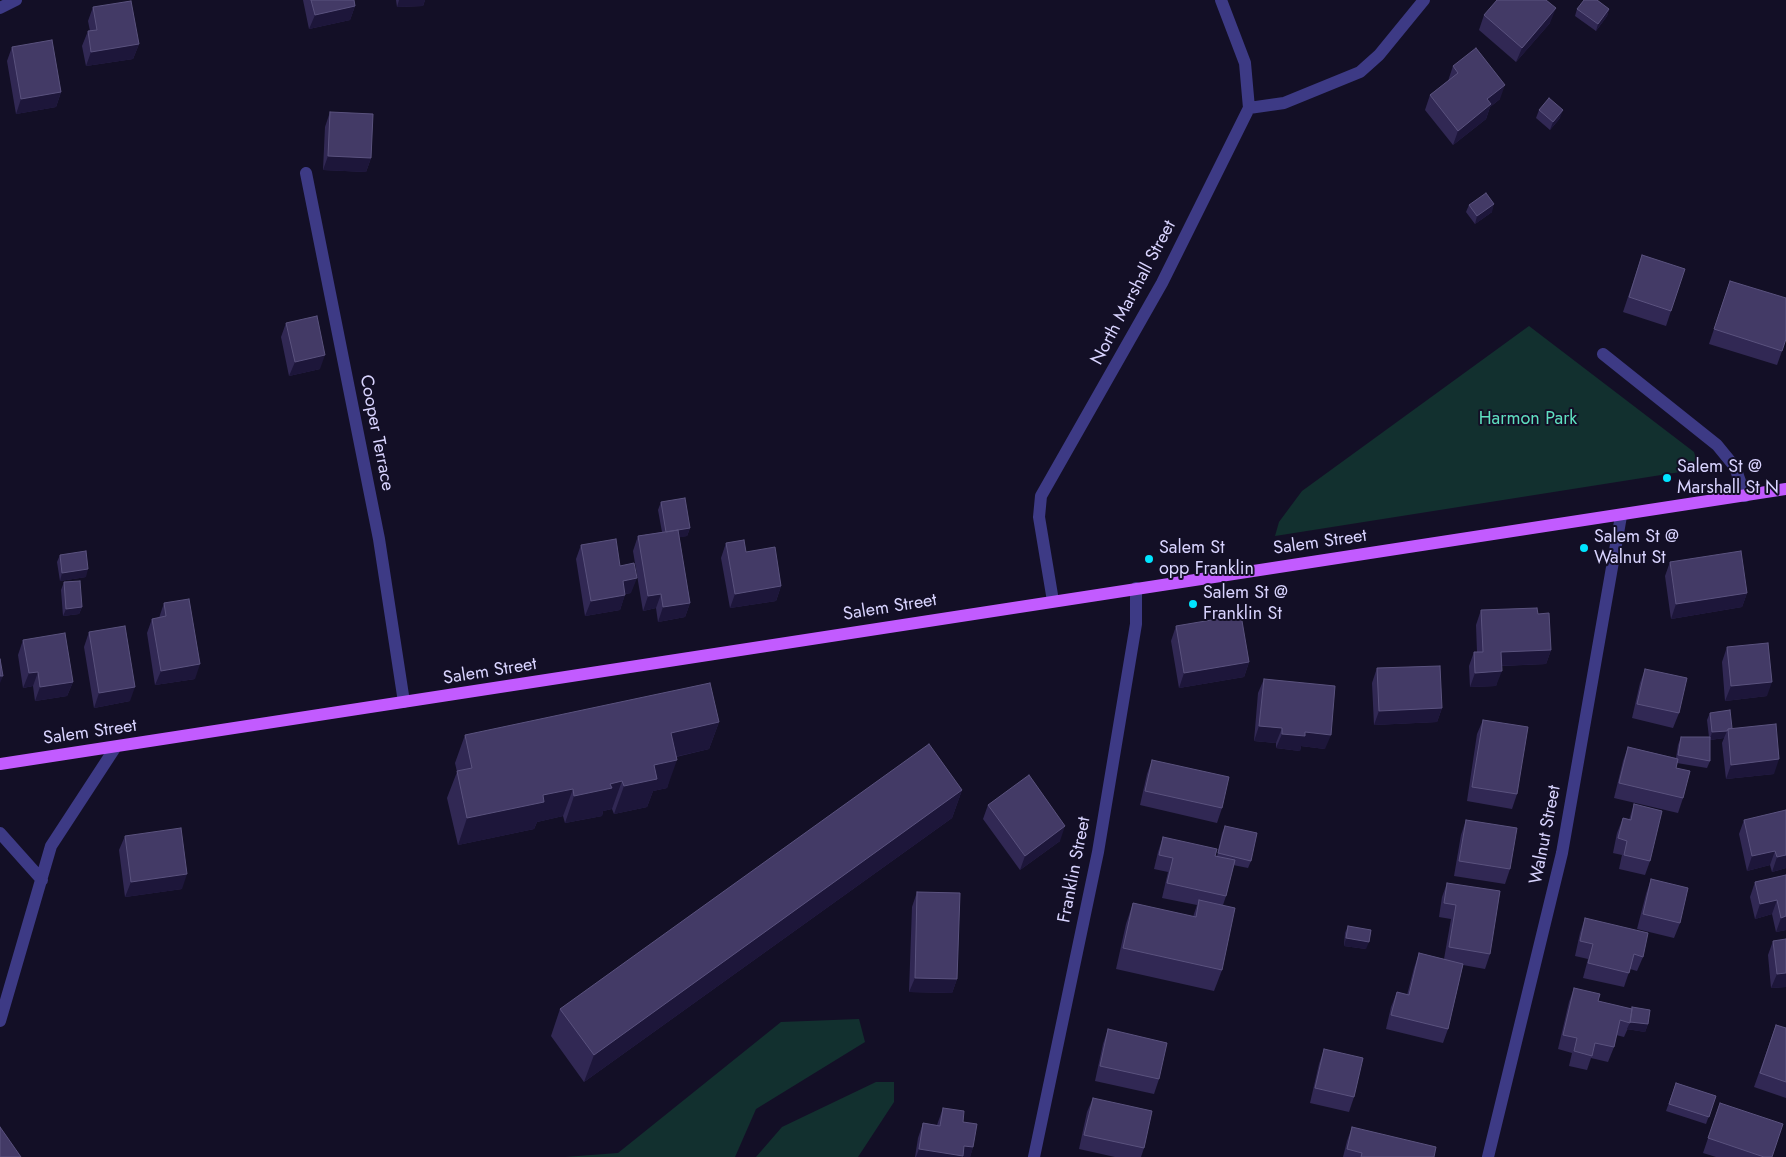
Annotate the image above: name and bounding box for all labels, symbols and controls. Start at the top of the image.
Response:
street label: North Marshall Street [1087,217,1181,369]
street label: Cooper Terrace [354,373,398,493]
park label: Harmon Park [1479,409,1577,431]
place label: Salem St @ Marshall St N [1677,457,1779,499]
marker: Salem St @ Marshall St N [1661,472,1673,484]
street label: Salem Street [1272,526,1368,560]
place label: Salem St @ Walnut St [1594,527,1679,570]
place label: Salem St opp Franklin [1159,538,1254,580]
marker: Salem St @ Walnut St [1578,542,1590,554]
marker: Salem St opp Franklin [1143,553,1155,565]
place label: Salem St @ Franklin St [1203,583,1288,626]
street label: Salem Street [842,590,938,626]
marker: Salem St @ Franklin St [1187,598,1199,610]
street label: Salem Street [442,654,538,690]
street label: Salem Street [42,716,138,750]
street label: Walnut Street [1526,784,1566,886]
street label: Franklin Street [1054,815,1096,925]

